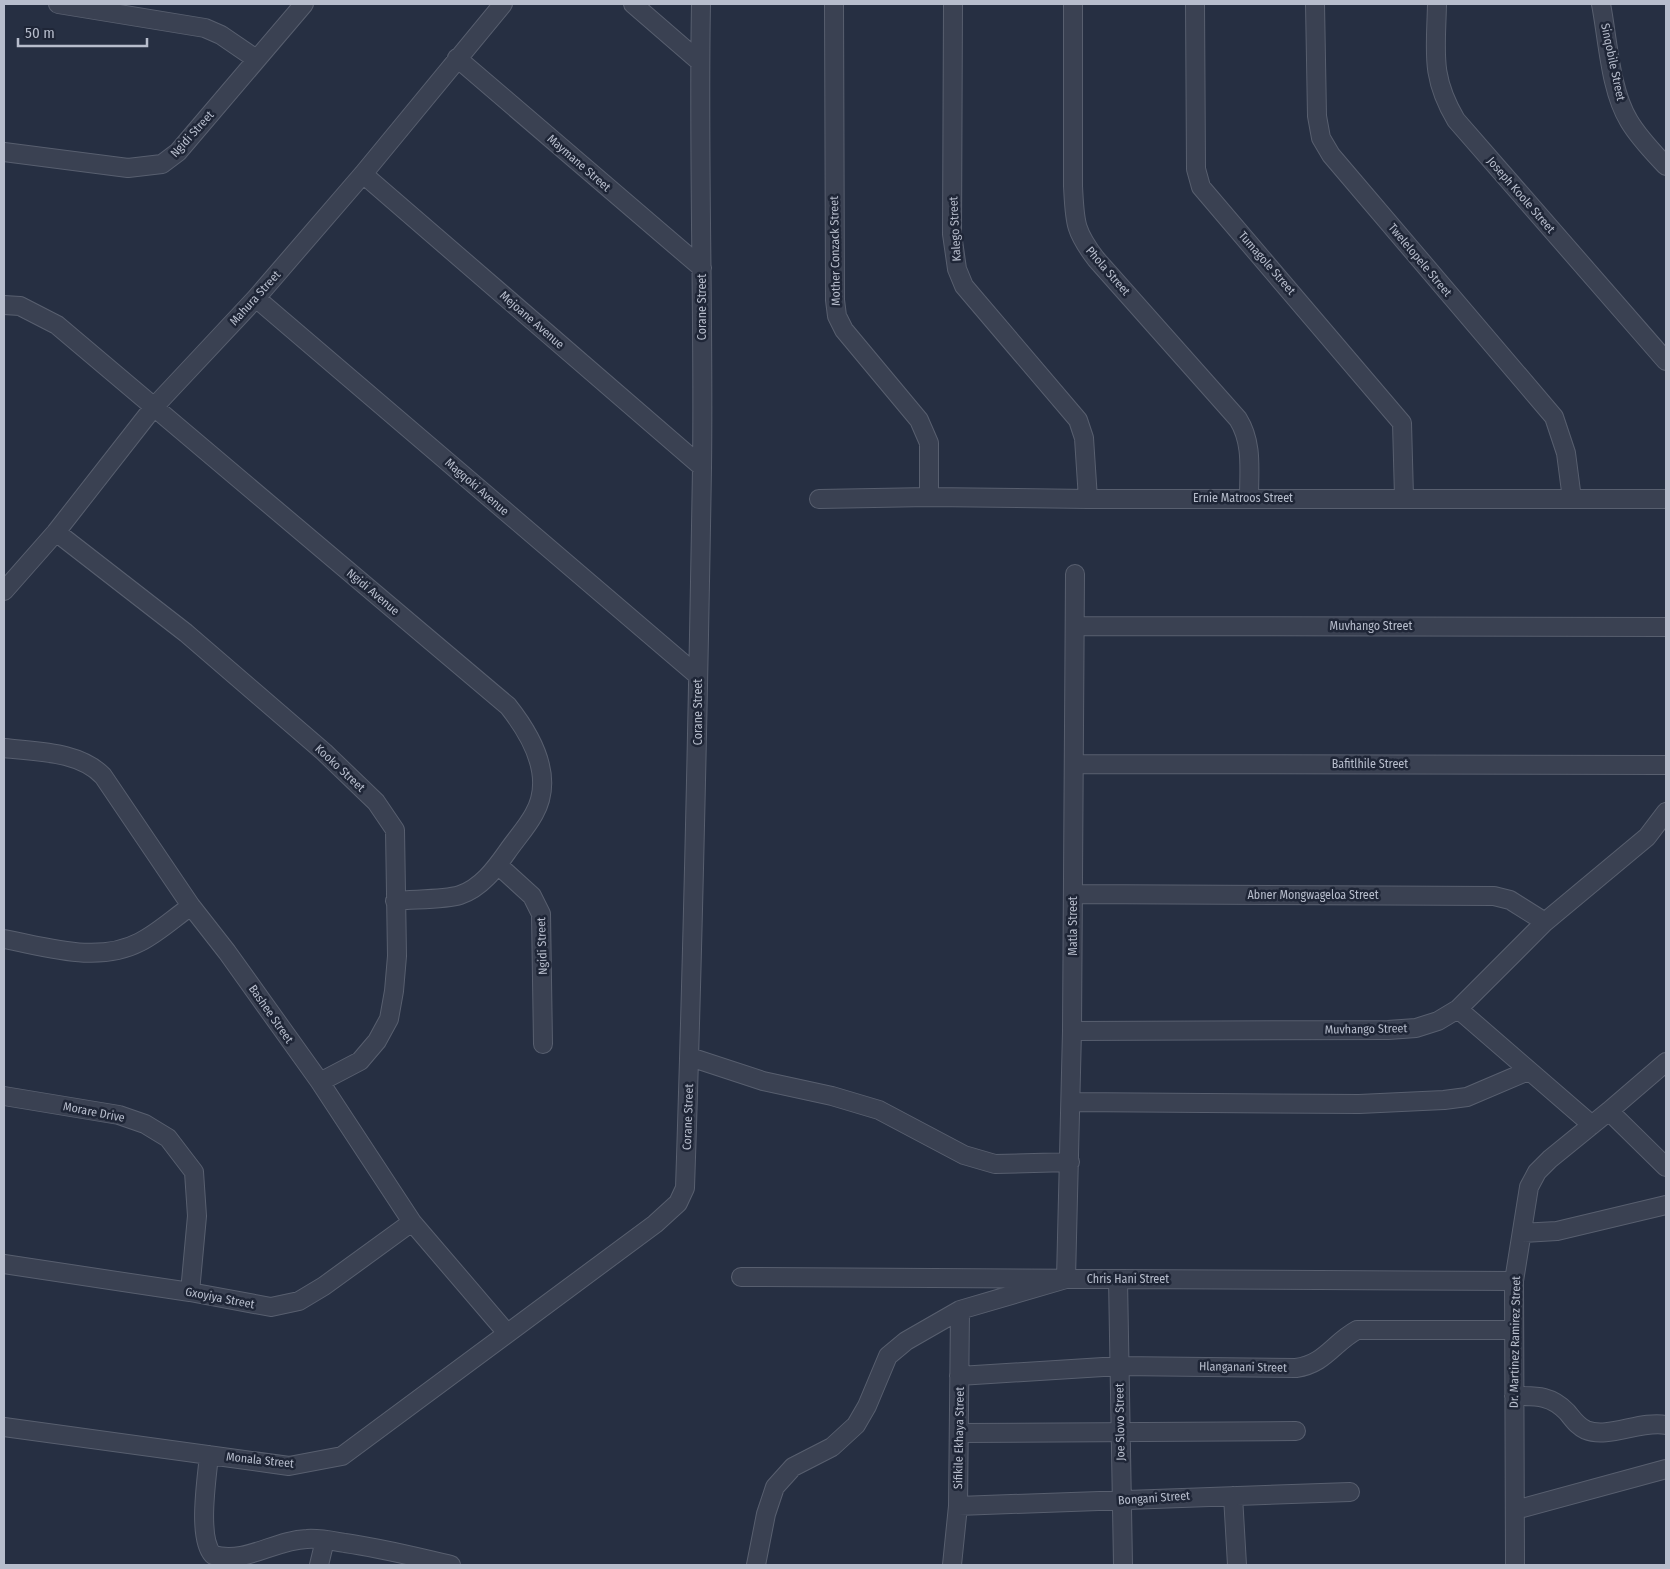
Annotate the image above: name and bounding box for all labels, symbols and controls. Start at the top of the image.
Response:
scale bar [18,15,146,47]
street label: Sinqobile Street [1598,22,1628,102]
text: 50 m [25,24,55,42]
street label: Ngidi Street [167,108,217,160]
street label: Maymane Street [544,132,614,194]
street label: Joseph Koole Street [1484,154,1558,236]
street label: Mother Conzack Street [827,196,843,306]
street label: Kalego Street [946,196,964,262]
street label: Twelelopele Street [1385,221,1455,299]
street label: Tumagole Street [1236,228,1298,298]
street label: Phola Street [1083,244,1133,298]
street label: Mahura Street [227,268,283,328]
street label: Corane Street [695,274,709,340]
street label: Mejoane Avenue [497,288,567,352]
street label: Magqoki Avenue [442,455,512,519]
street label: Ernie Matroos Street [1193,491,1293,505]
street label: Ngidi Avenue [344,566,402,618]
street label: Muvhango Street [1330,619,1412,633]
street label: Corane Street [691,679,705,745]
street label: Kooko Street [312,741,368,795]
street label: Bafitlhile Street [1332,757,1408,771]
street label: Abner Mongwageloa Street [1247,888,1379,902]
street label: Matla Street [1066,896,1080,956]
street label: Ngidi Street [534,917,550,975]
street label: Bashee Street [246,982,296,1046]
street label: Muvhango Street [1325,1021,1408,1037]
street label: Corane Street [680,1083,696,1150]
street label: Morare Drive [62,1099,126,1125]
street label: Chris Hani Street [1087,1272,1169,1286]
street label: Dr. Martinez Ramirez Street [1507,1276,1523,1408]
street label: Gxoyiya Street [184,1284,256,1312]
street label: Hlanganani Street [1199,1359,1287,1375]
street label: Joe Slovo Street [1112,1383,1128,1461]
street label: Sifikile Ekhaya Street [951,1387,967,1489]
street label: Monala Street [225,1449,295,1471]
street label: Bongani Street [1118,1488,1191,1508]

